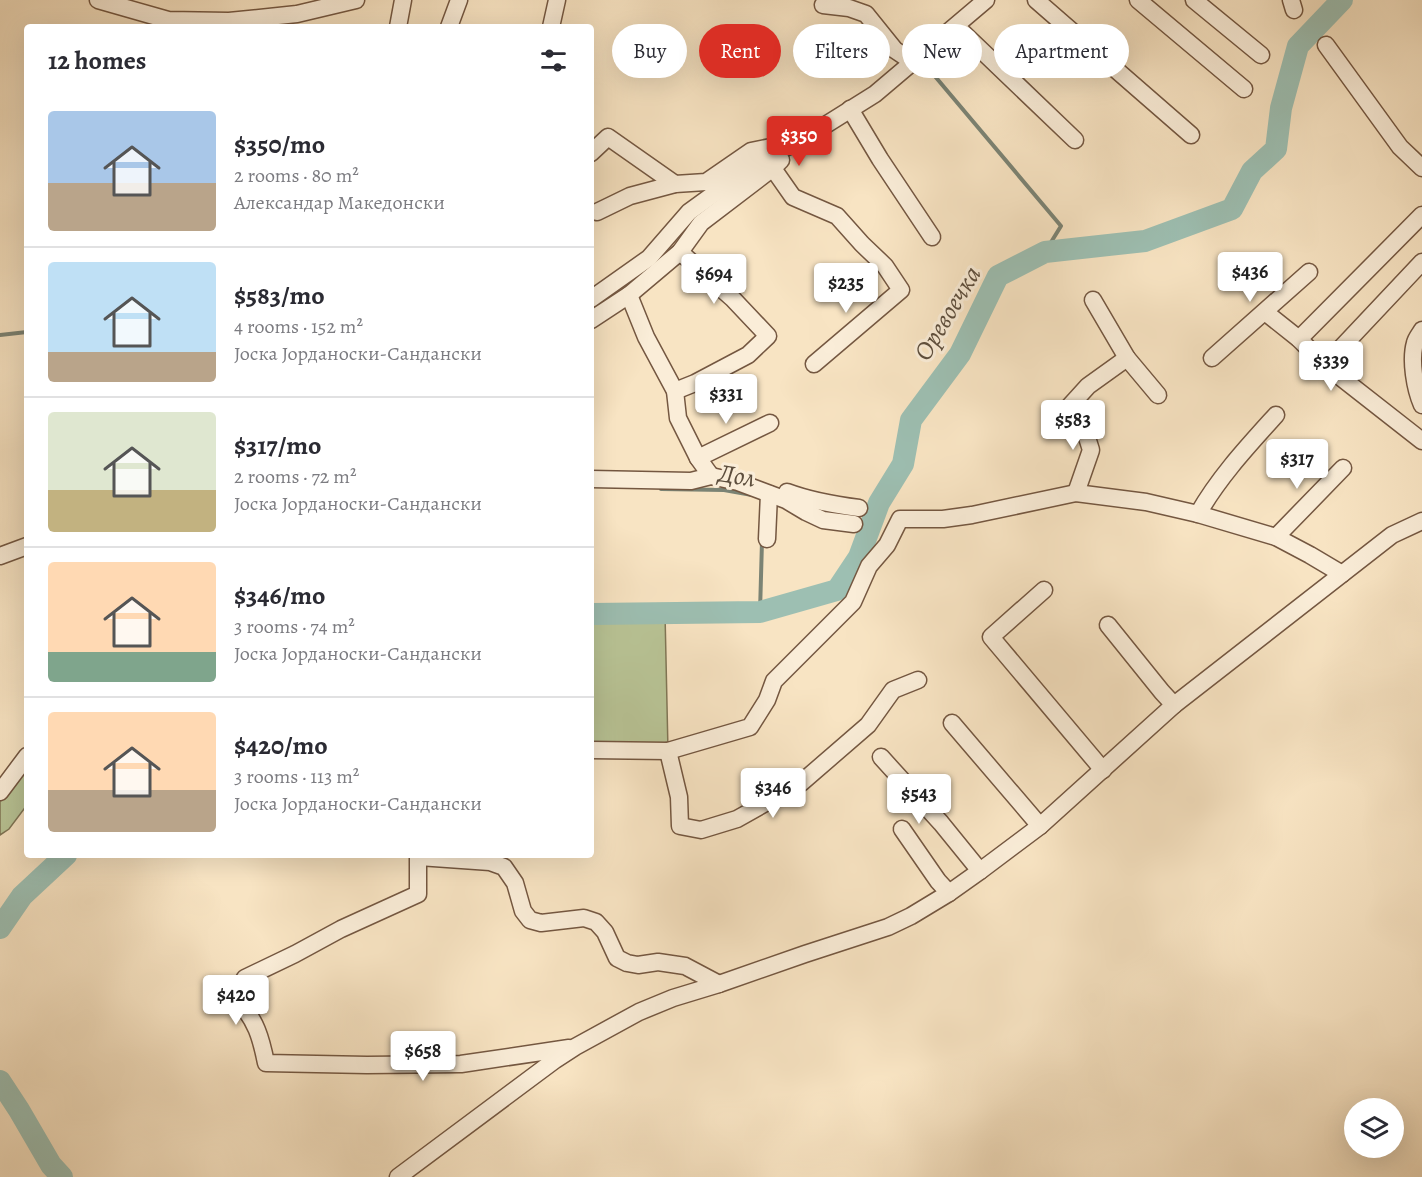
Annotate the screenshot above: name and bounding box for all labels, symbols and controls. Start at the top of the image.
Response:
chip: Buy [612,24,687,78]
chip: Rent [699,24,781,78]
chip: Filters [793,24,890,78]
chip: New [902,24,982,78]
chip: Apartment [994,24,1129,78]
text: 12 homes [48,43,146,78]
icon: filters [537,44,570,77]
pin: $350 [763,116,835,167]
text: $350 [781,122,817,149]
text: $350/mo [234,127,325,162]
icon: home [96,135,168,207]
text: 2 rooms · 80 m² [234,162,359,189]
text: Александар Македонски [234,189,445,216]
pin: $436 [1214,252,1286,303]
pin: $694 [678,254,750,305]
text: $436 [1232,258,1268,285]
water label: Оревоечка [905,259,989,367]
text: $694 [695,260,733,287]
pin: $235 [810,263,882,314]
text: $235 [828,269,864,296]
text: $583/mo [234,278,325,313]
icon: home [96,286,168,358]
text: 4 rooms · 152 m² [234,313,363,340]
text: Јоска Јорданоски-Сандански [234,340,482,367]
pin: $339 [1295,341,1367,392]
text: $339 [1313,347,1349,374]
pin: $331 [690,374,762,425]
text: $331 [709,380,743,407]
pin: $583 [1037,400,1109,451]
text: $583 [1055,406,1091,433]
text: $317/mo [234,428,321,463]
icon: home [96,436,168,508]
pin: $317 [1261,439,1333,490]
text: $317 [1280,445,1314,472]
water label: Дол [714,455,758,496]
text: 2 rooms · 72 m² [234,463,356,490]
text: Јоска Јорданоски-Сандански [234,490,482,517]
text: $346/mo [234,578,325,613]
icon: home [96,586,168,658]
text: 3 rooms · 74 m² [234,613,355,640]
text: Јоска Јорданоски-Сандански [234,640,482,667]
text: $420/mo [234,728,328,763]
icon: home [96,736,168,808]
text: 3 rooms · 113 m² [234,763,359,790]
pin: $346 [737,768,809,819]
text: $346 [755,774,791,801]
pin: $543 [883,774,955,825]
text: $543 [901,780,937,807]
text: Јоска Јорданоски-Сандански [234,790,482,817]
pin: $420 [200,975,272,1026]
text: $420 [217,981,255,1008]
pin: $658 [387,1031,459,1082]
text: $658 [405,1037,441,1064]
map controls [1344,1098,1404,1158]
button: layers [1344,1098,1404,1158]

